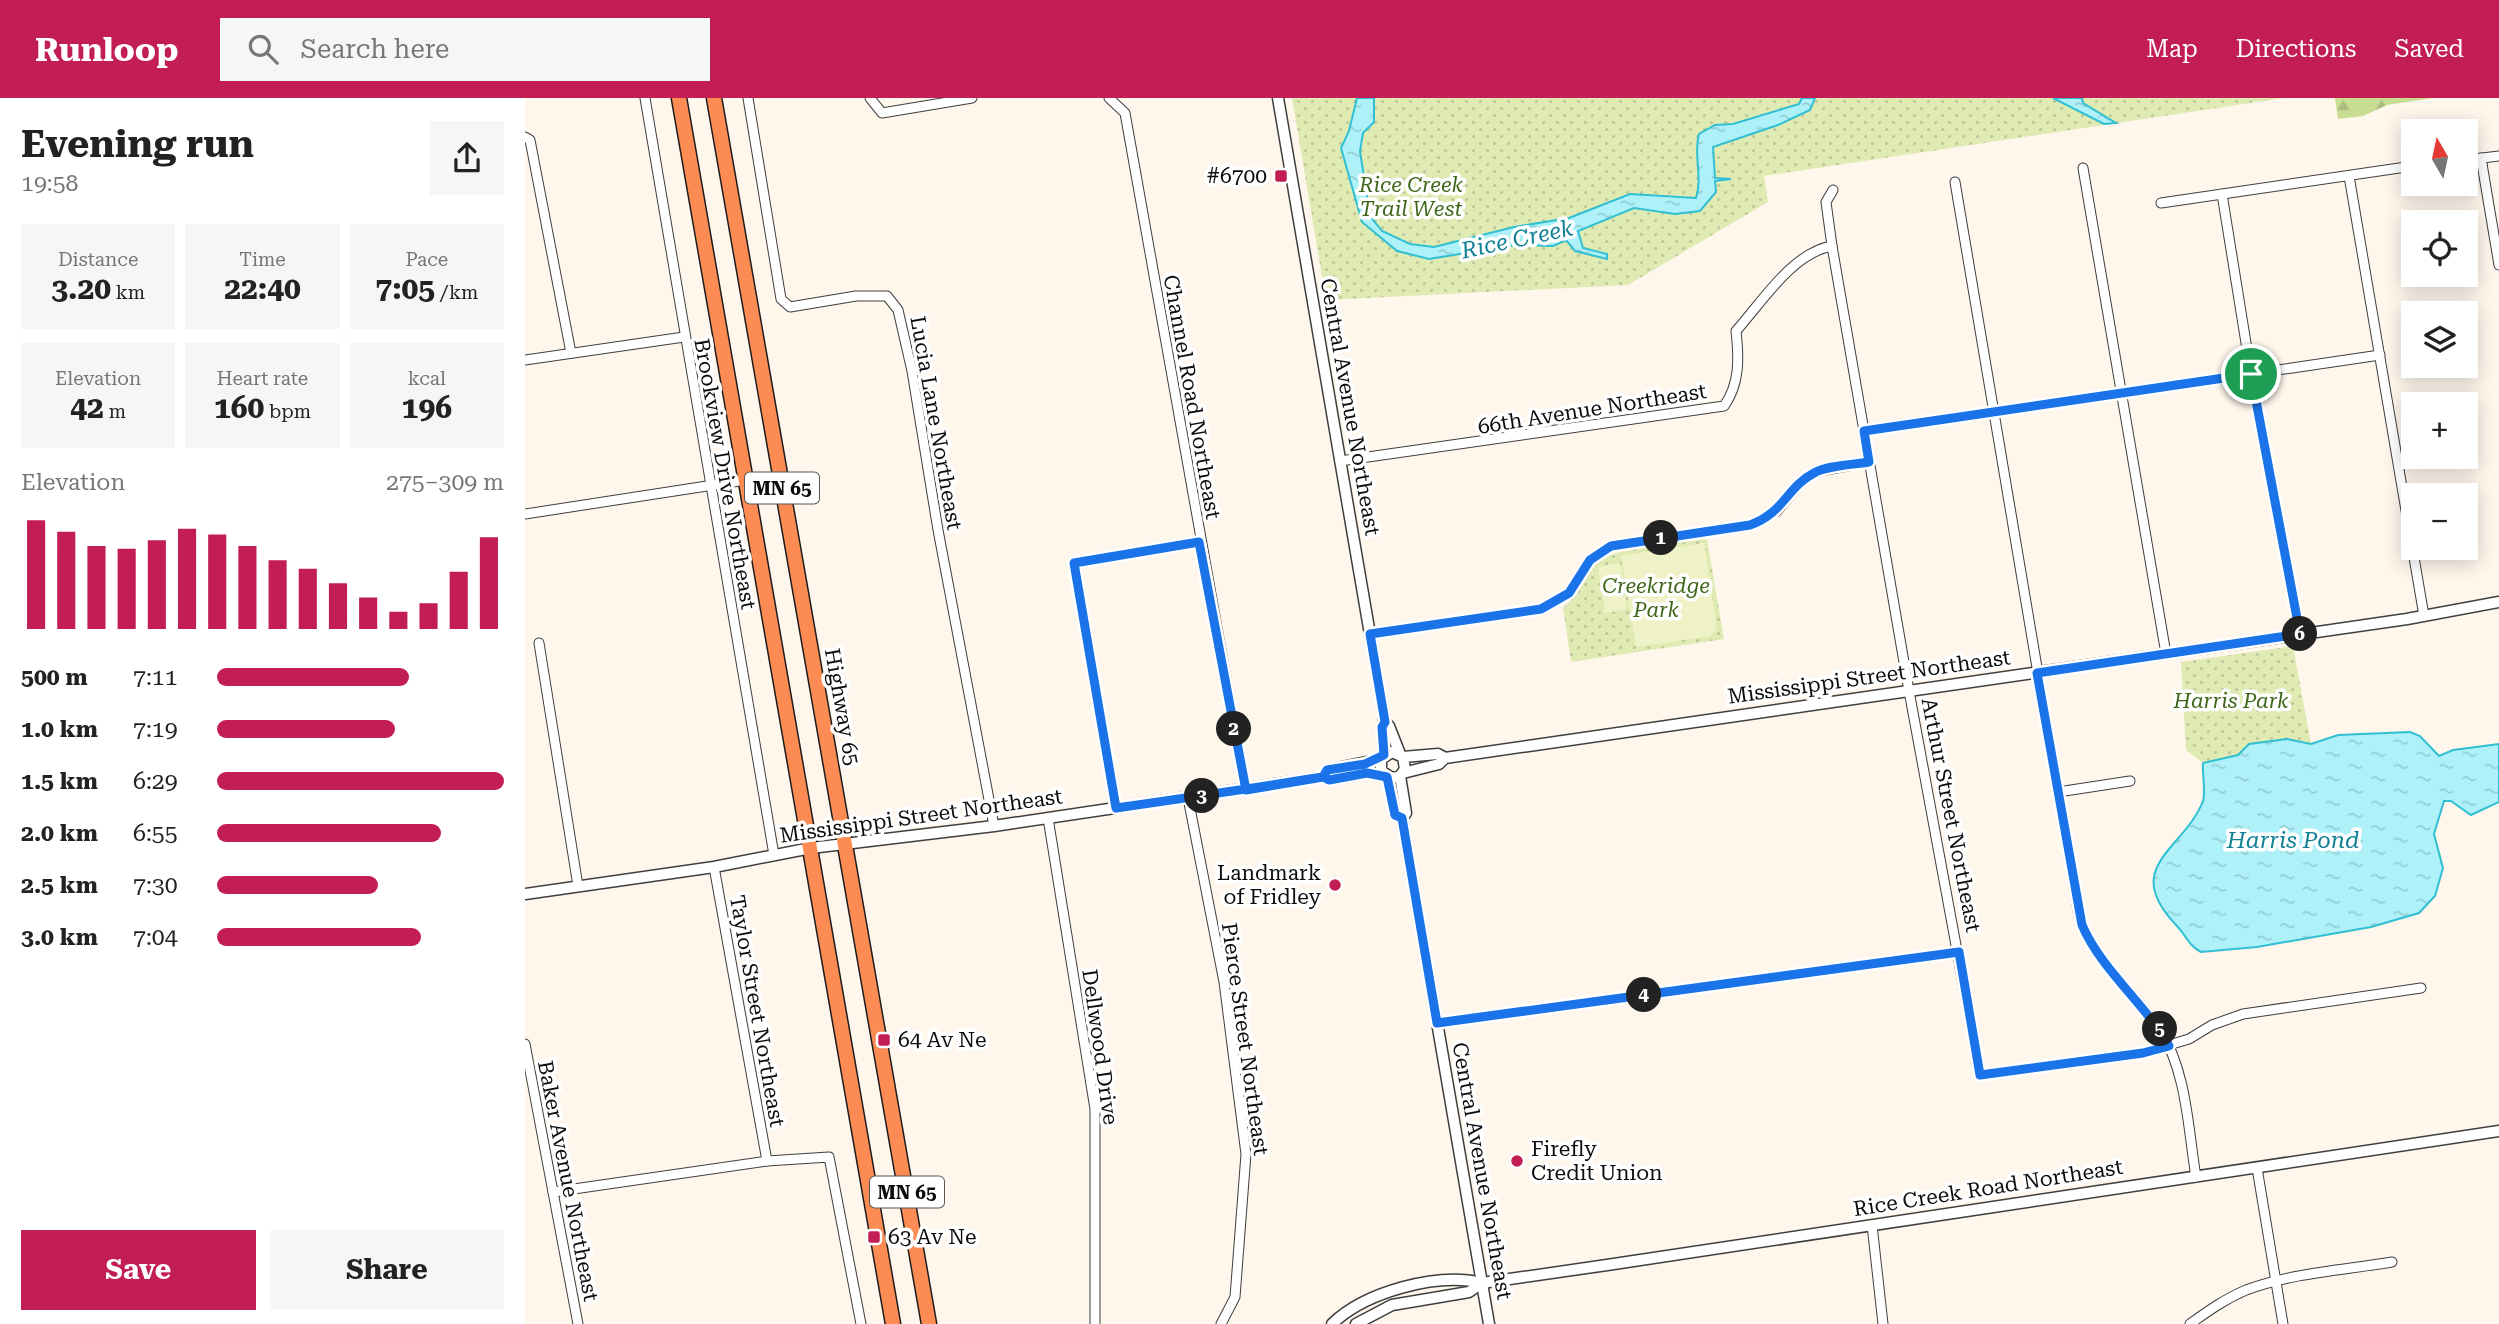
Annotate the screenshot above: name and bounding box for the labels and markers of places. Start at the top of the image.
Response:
place label: #6700 [1207,164,1267,188]
marker: #6700 [1273,168,1289,184]
pin [2221,344,2281,404]
pin: 1 [1643,520,1679,556]
pin: 6 [2283,616,2317,652]
pin: 2 [1217,712,1251,746]
pin: 3 [1185,778,1219,814]
place label: Landmark of Fridley [1217,861,1322,909]
marker: Landmark of Fridley [1327,877,1343,893]
pin: 4 [1627,978,1661,1012]
pin: 5 [2143,1012,2177,1046]
place label: 64 Av Ne [898,1028,986,1052]
marker: 64 Av Ne [876,1032,892,1048]
place label: Firefly Credit Union [1531,1137,1663,1185]
marker: Firefly Credit Union [1509,1153,1525,1169]
place label: 63 Av Ne [888,1225,976,1249]
marker: 63 Av Ne [866,1229,882,1245]

